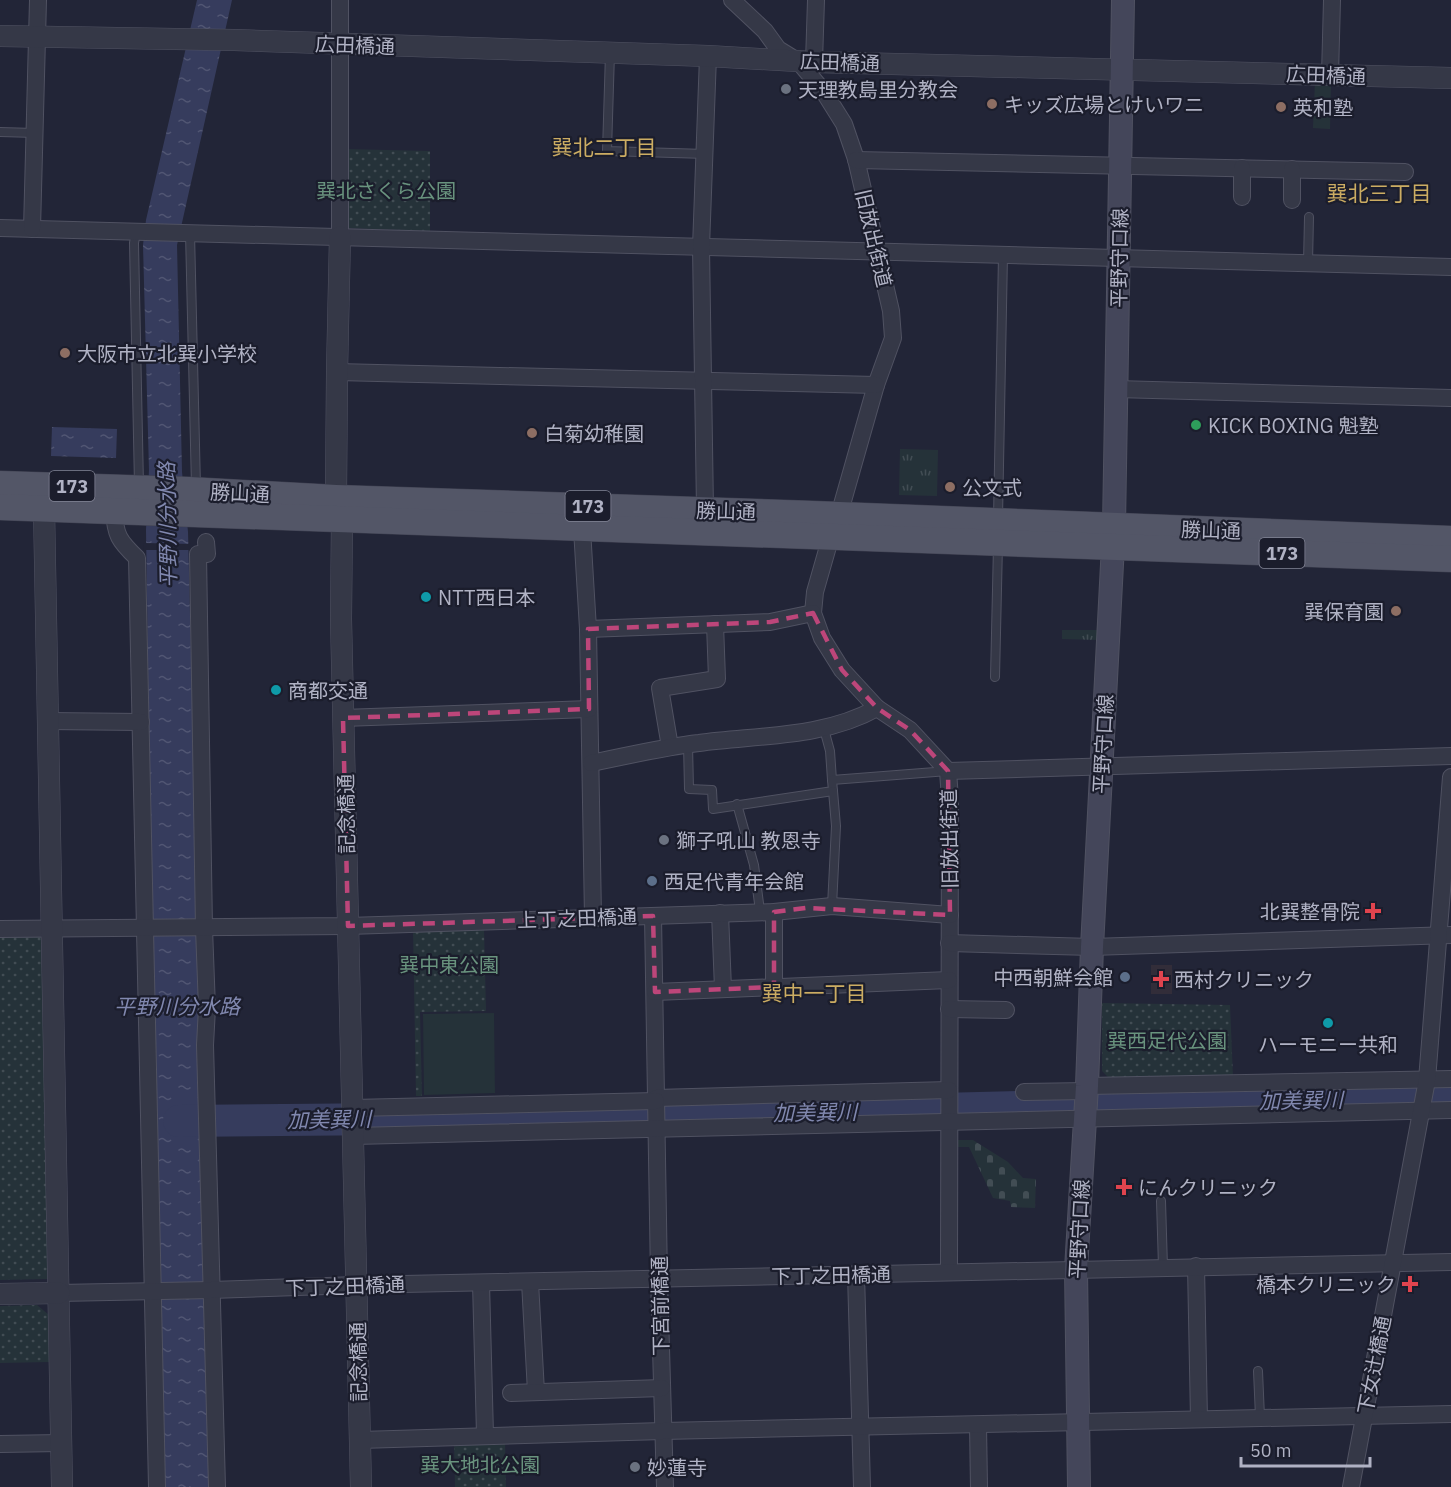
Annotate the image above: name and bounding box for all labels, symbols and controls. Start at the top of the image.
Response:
street label: 広田橋通 [315,30,395,60]
street label: 広田橋通 [800,47,880,77]
street label: 広田橋通 [1286,60,1366,90]
place label: 天理教島里分教会 [798,76,958,103]
marker: 天理教島里分教会 [779,82,793,96]
place label: キッズ広場とけいワニ [1004,91,1204,118]
place label: 英和塾 [1293,94,1353,121]
marker: キッズ広場とけいワニ [985,97,999,111]
marker: 英和塾 [1274,100,1288,114]
district label: 巽北二丁目 [552,133,657,161]
park label: 巽北さくら公園 [316,177,456,204]
district label: 巽北三丁目 [1327,179,1432,207]
street label: 旧放出街道 [850,186,898,290]
street label: 平野守口線 [1105,208,1133,308]
place label: 大阪市立北巽小学校 [77,340,257,367]
marker: 大阪市立北巽小学校 [58,346,72,360]
place label: KICK BOXING 魁塾 [1208,412,1378,439]
marker: KICK BOXING 魁塾 [1189,418,1203,432]
place label: 白菊幼稚園 [544,420,644,447]
marker: 白菊幼稚園 [525,426,539,440]
water label: 平野川分水路 [152,460,182,588]
road number: 173 [50,471,94,501]
place label: 公文式 [962,474,1022,501]
street label: 勝山通 [209,478,271,508]
marker: 公文式 [943,480,957,494]
road number: 173 [566,491,610,521]
street label: 勝山通 [696,496,756,526]
street label: 勝山通 [1181,515,1241,545]
road number: 173 [1260,538,1304,568]
place label: NTT西日本 [438,584,535,611]
marker: NTT西日本 [419,590,433,604]
place label: 巽保育園 [1304,598,1384,625]
marker: 巽保育園 [1389,604,1403,618]
place label: 商都交通 [288,677,368,704]
marker: 商都交通 [269,683,283,697]
street label: 平野守口線 [1087,693,1119,795]
street label: 記念橋通 [332,774,360,854]
street label: 旧放出街道 [935,789,963,889]
place label: 獅子吼山 教恩寺 [676,827,821,854]
marker: 獅子吼山 教恩寺 [657,833,671,847]
place label: 西足代青年会館 [664,868,804,895]
marker: 西足代青年会館 [645,874,659,888]
place label: 北巽整骨院 [1260,898,1360,925]
street label: 上丁之田橋通 [517,902,637,934]
marker: 北巽整骨院 [1364,902,1382,920]
park label: 巽中東公園 [399,951,499,978]
place label: 中西朝鮮会館 [993,964,1113,991]
place label: 西村クリニック [1174,966,1314,993]
marker: 中西朝鮮会館 [1118,970,1132,984]
marker: 西村クリニック [1152,970,1170,988]
district label: 巽中一丁目 [762,979,867,1007]
water label: 平野川分水路 [114,992,242,1020]
marker: ハーモニー共和 [1321,1016,1335,1030]
park label: 巽西足代公園 [1107,1027,1227,1054]
place label: ハーモニー共和 [1258,1031,1398,1058]
water label: 加美巽川 [1259,1085,1345,1115]
water label: 加美巽川 [773,1097,859,1127]
water label: 加美巽川 [287,1104,373,1134]
place label: にんクリニック [1138,1174,1278,1201]
street label: 平野守口線 [1063,1178,1095,1280]
marker: にんクリニック [1115,1178,1133,1196]
street label: 下宮前橋通 [646,1256,674,1356]
street label: 下丁之田橋通 [771,1260,891,1290]
street label: 下丁之田橋通 [285,1270,405,1302]
place label: 橋本クリニック [1256,1271,1396,1298]
marker: 橋本クリニック [1401,1275,1419,1293]
street label: 下女辻橋通 [1351,1313,1397,1417]
street label: 記念橋通 [344,1322,372,1402]
scale bar [1241,1430,1370,1468]
text: 50 m [1250,1439,1292,1462]
park label: 巽大地北公園 [420,1451,540,1478]
place label: 妙蓮寺 [647,1454,707,1481]
marker: 妙蓮寺 [628,1460,642,1474]

